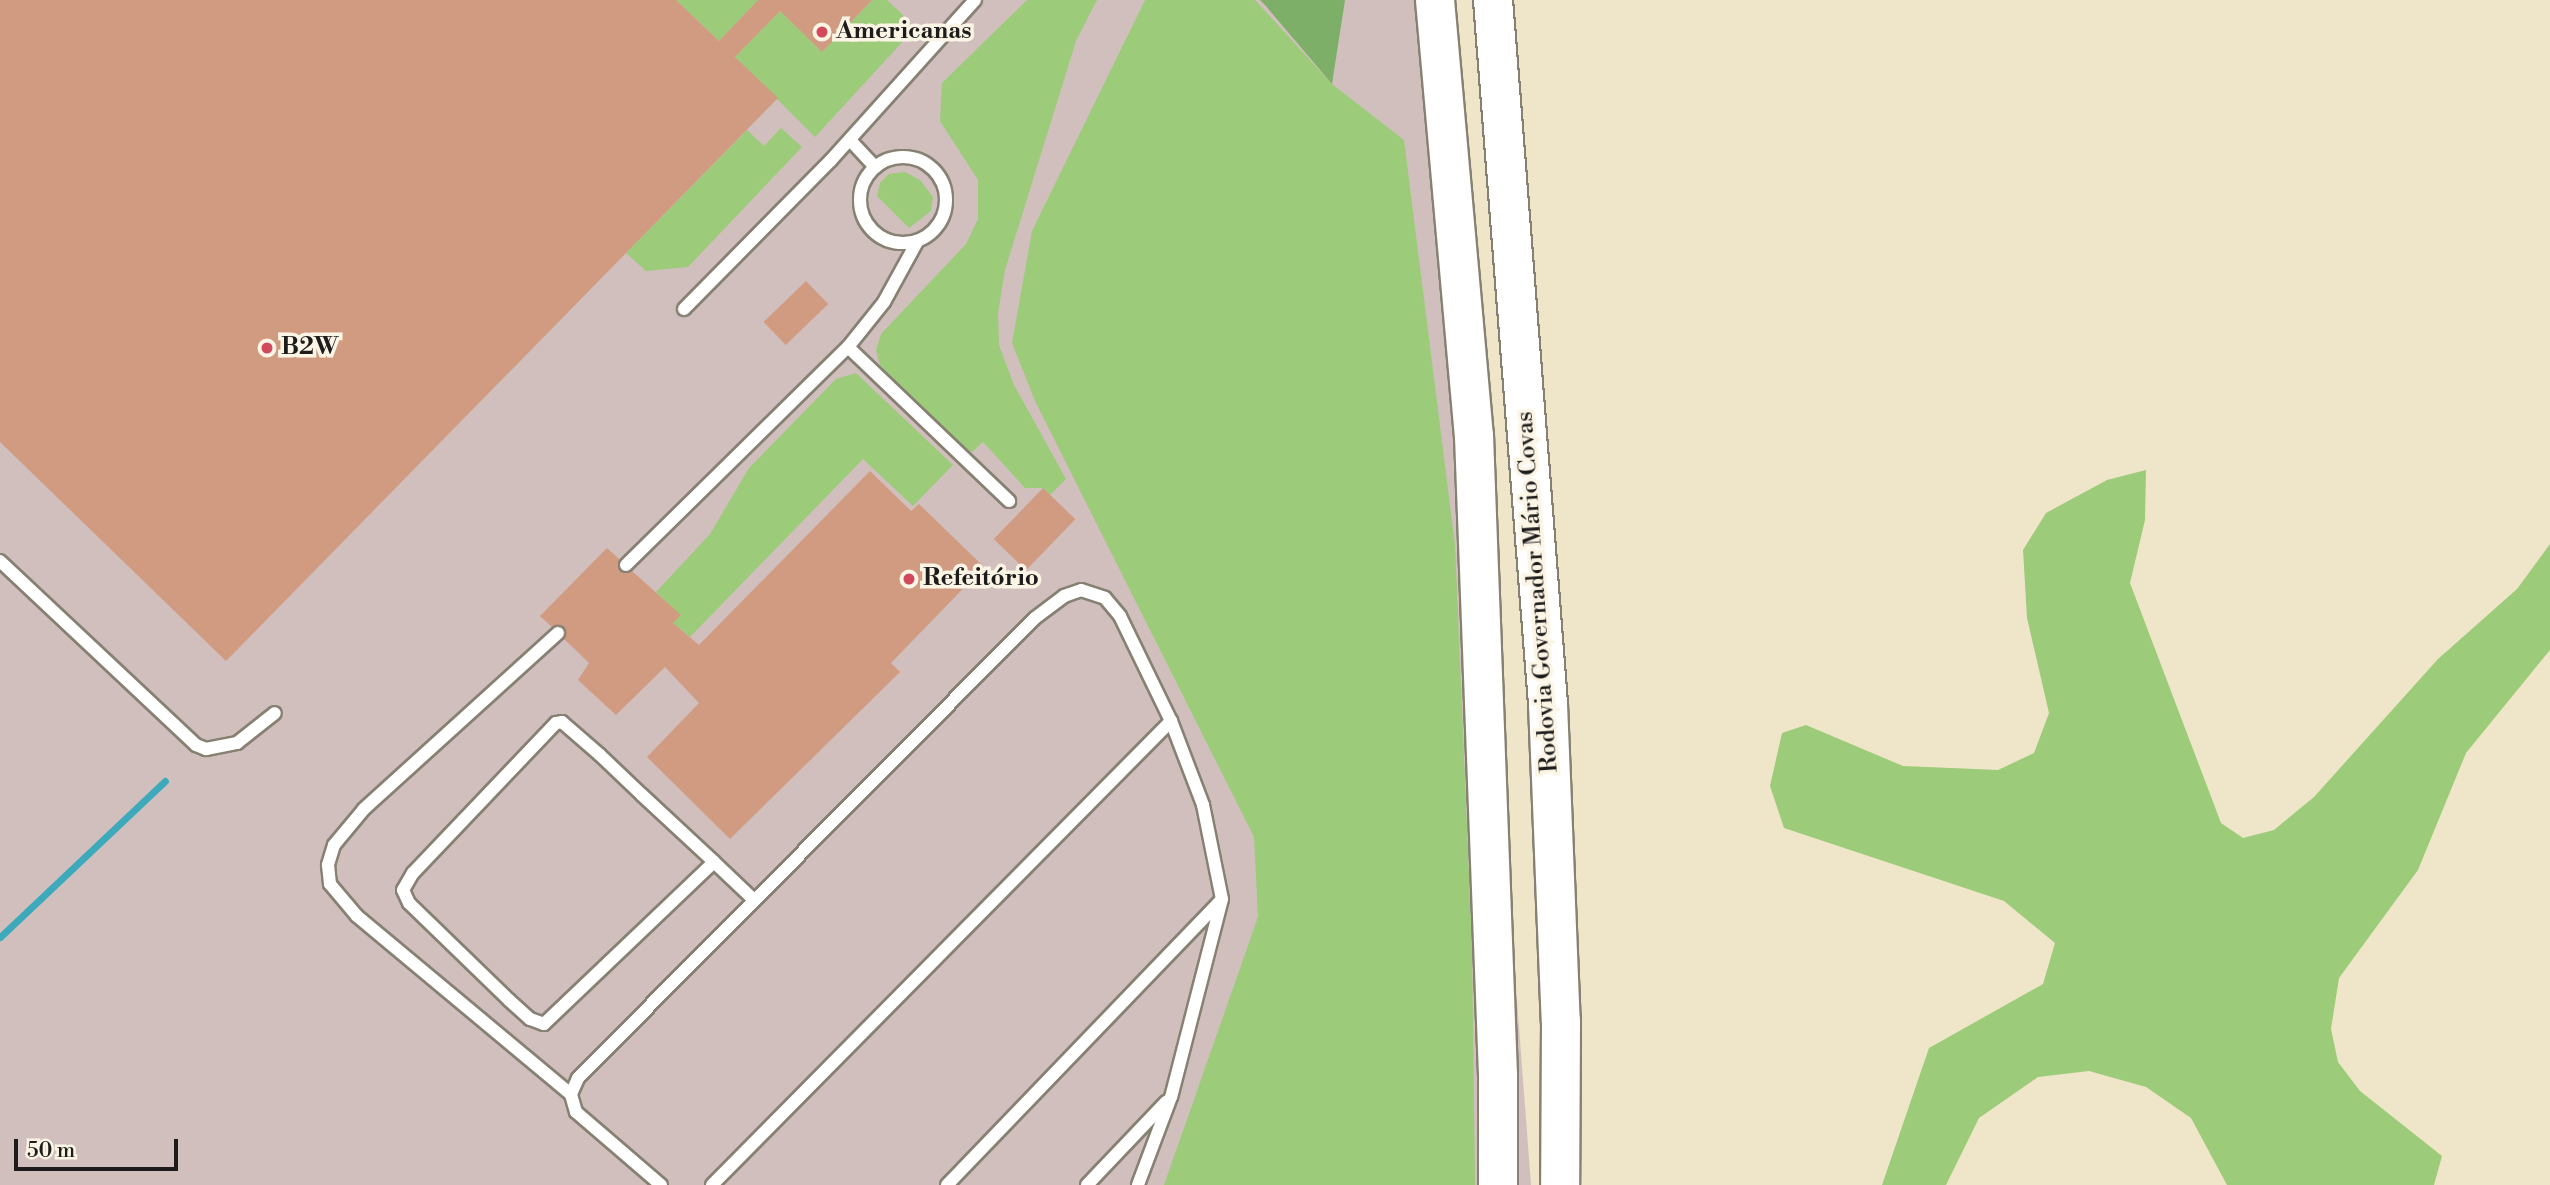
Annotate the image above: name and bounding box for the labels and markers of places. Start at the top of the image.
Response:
place label: Americanas [836,18,972,46]
marker: Americanas [814,24,830,40]
place label: B2W [281,334,338,362]
marker: B2W [259,340,275,356]
place label: Refeitório [923,565,1039,593]
marker: Refeitório [901,571,917,587]

